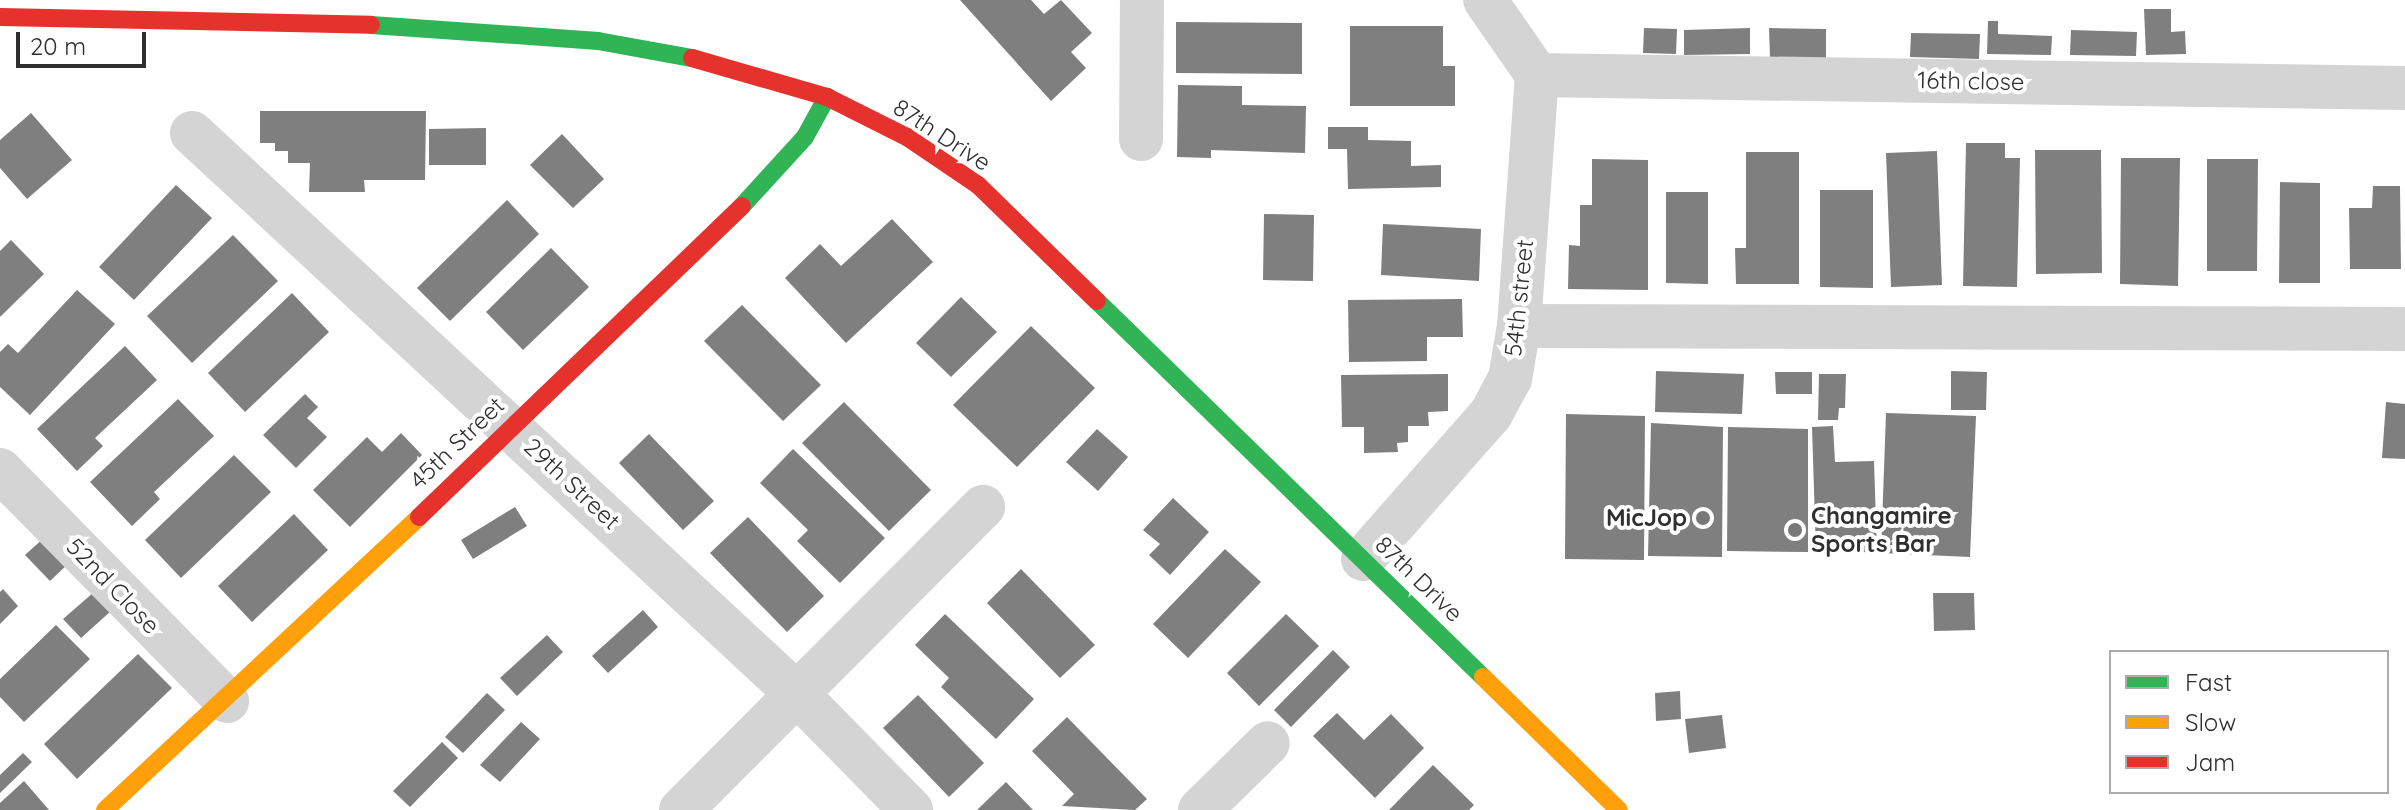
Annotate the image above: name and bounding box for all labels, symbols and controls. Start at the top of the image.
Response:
scale bar [20,16,150,66]
text: 20 m [30,31,86,61]
street label: 16th close [1917,66,2025,96]
street label: 87th Drive [888,93,996,177]
street label: 54th street [1499,238,1539,358]
street label: 45th Street [404,391,510,495]
street label: 29th Street [518,432,626,536]
place label: Changamire Sports Bar [1811,502,1952,558]
place label: MicJop [1606,504,1687,532]
marker: MicJop [1694,509,1712,527]
marker: Changamire Sports Bar [1786,521,1804,539]
street label: 87th Drive [1369,530,1469,628]
street label: 52nd Close [60,532,166,640]
legend [2109,650,2389,794]
text: Fast [2185,667,2232,697]
text: Slow [2185,707,2236,737]
text: Jam [2185,747,2235,777]

